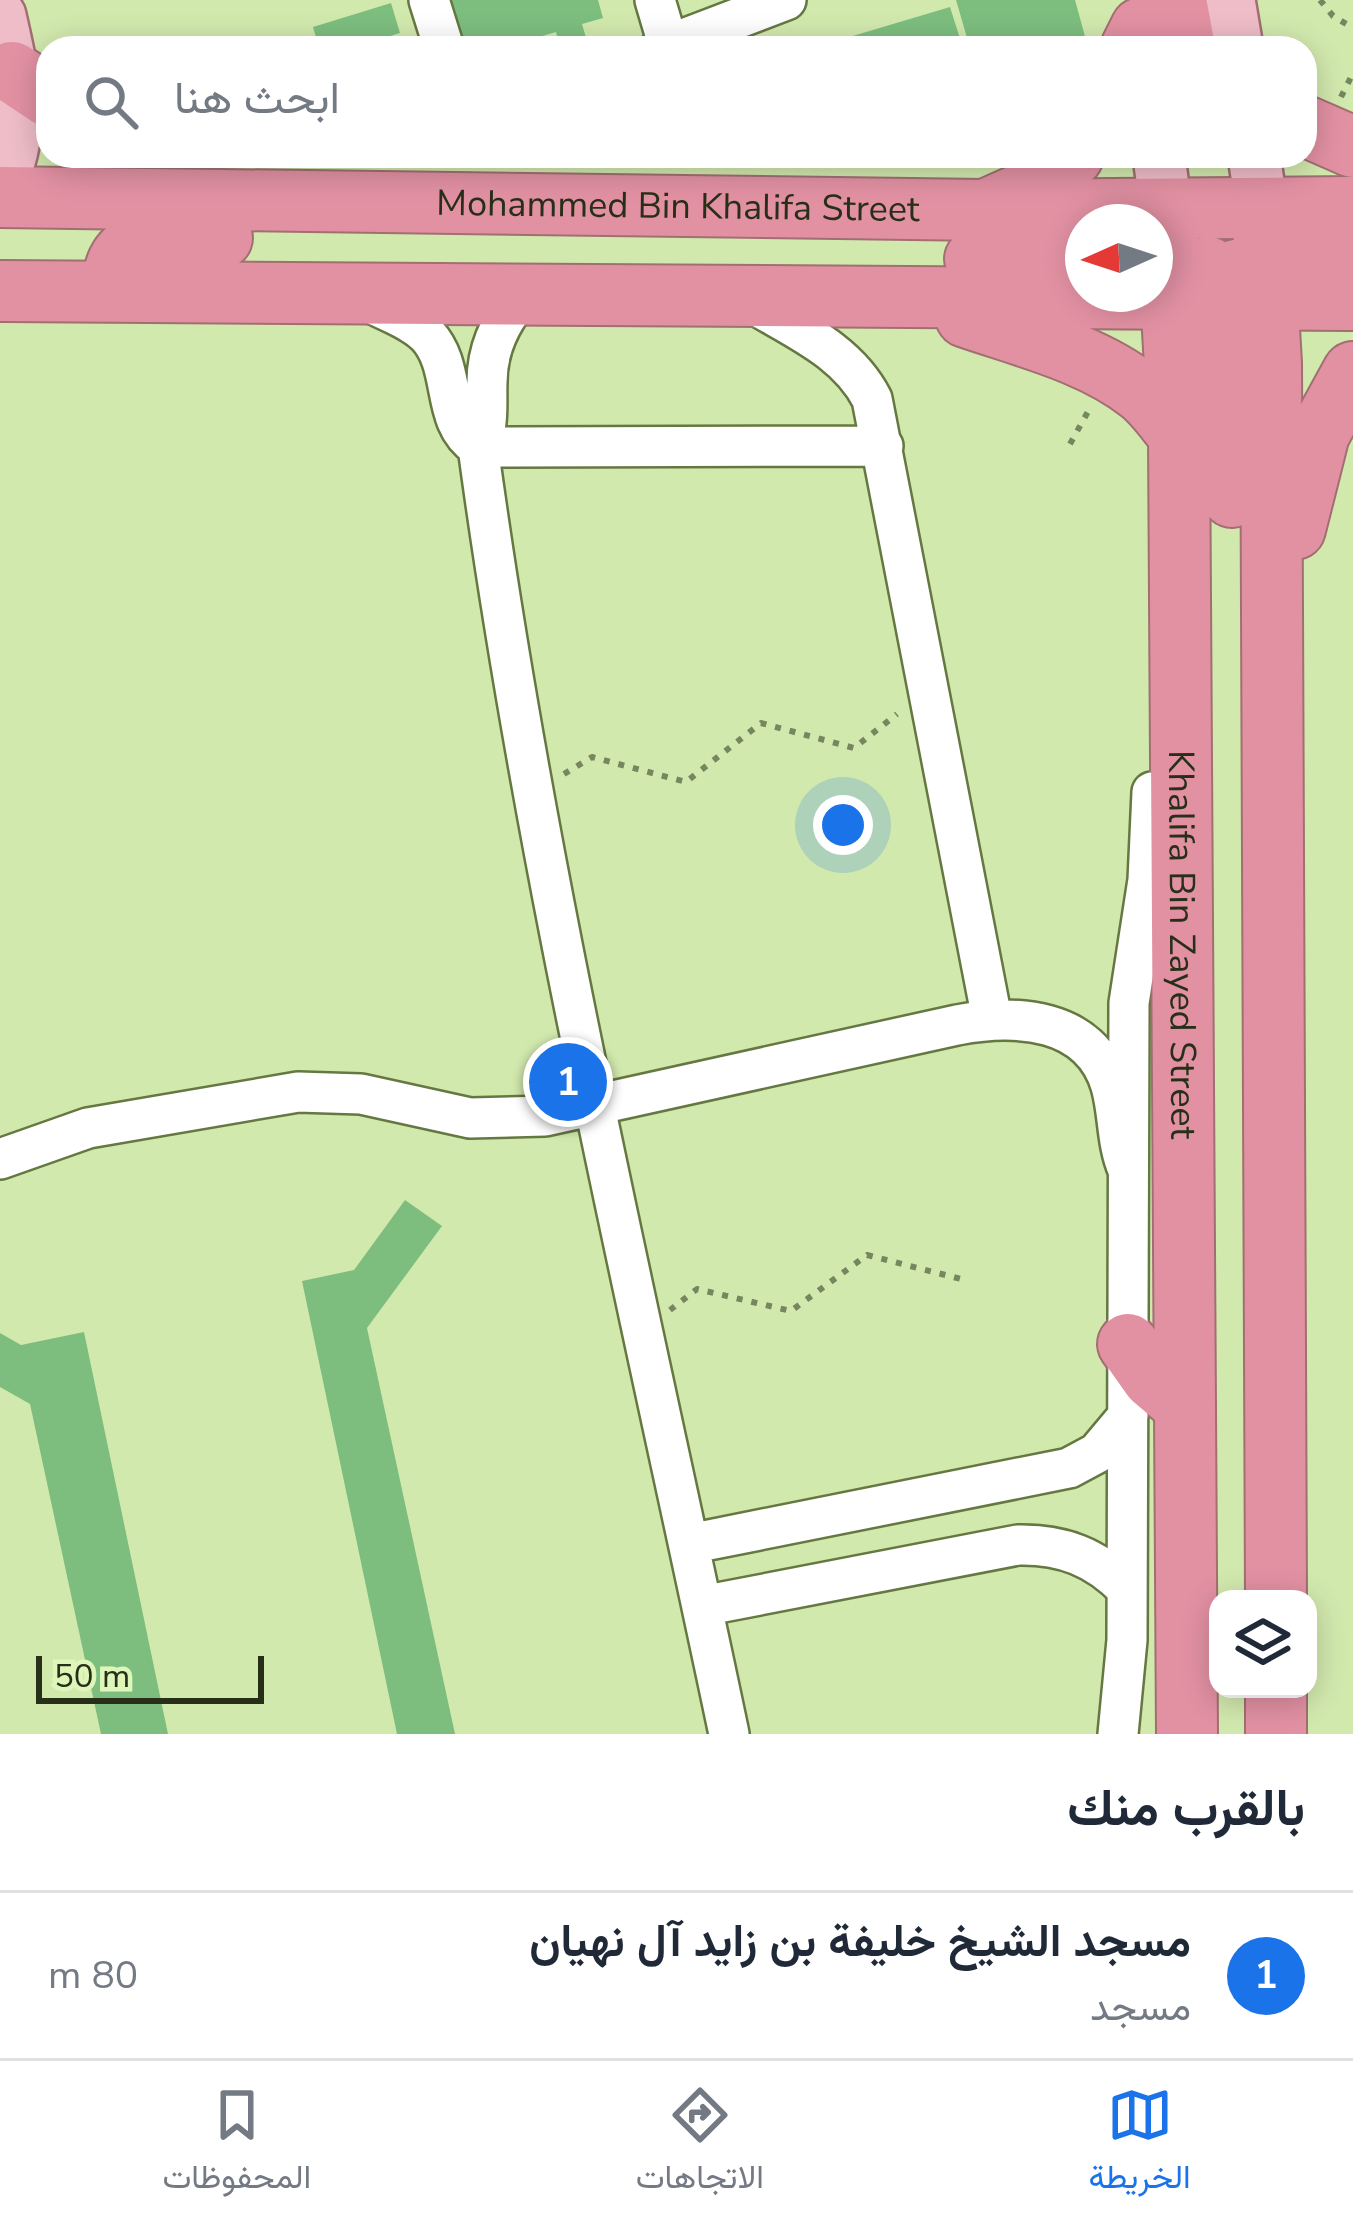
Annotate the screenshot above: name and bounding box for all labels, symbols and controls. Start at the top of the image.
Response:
search box [36,36,1317,168]
text: ابحث هنا [174,68,340,129]
icon: search [78,69,144,135]
street label: Mohammed Bin Khalifa Street [436,178,920,234]
north arrow [1065,204,1173,312]
street label: Khalifa Bin Zayed Street [1156,750,1208,1140]
your location [813,795,873,855]
pin: 1 [529,1037,607,1127]
map controls [1209,1590,1317,1698]
button: layers [1209,1590,1317,1698]
scale bar [36,1650,264,1703]
text: 50 m [54,1654,130,1699]
text: بالقرب منك [1067,1773,1305,1843]
text: مسجد الشيخ خليفة بن زايد آل نهيان [529,1911,1191,1972]
text: 80 m [48,1949,138,2002]
text: 1 [1254,1949,1278,2002]
text: مسجد [1090,1981,1191,2034]
tab: المحفوظات [162,2082,311,2206]
tab: الاتجاهات [636,2082,764,2206]
tab: الخريطة [1089,2082,1191,2206]

